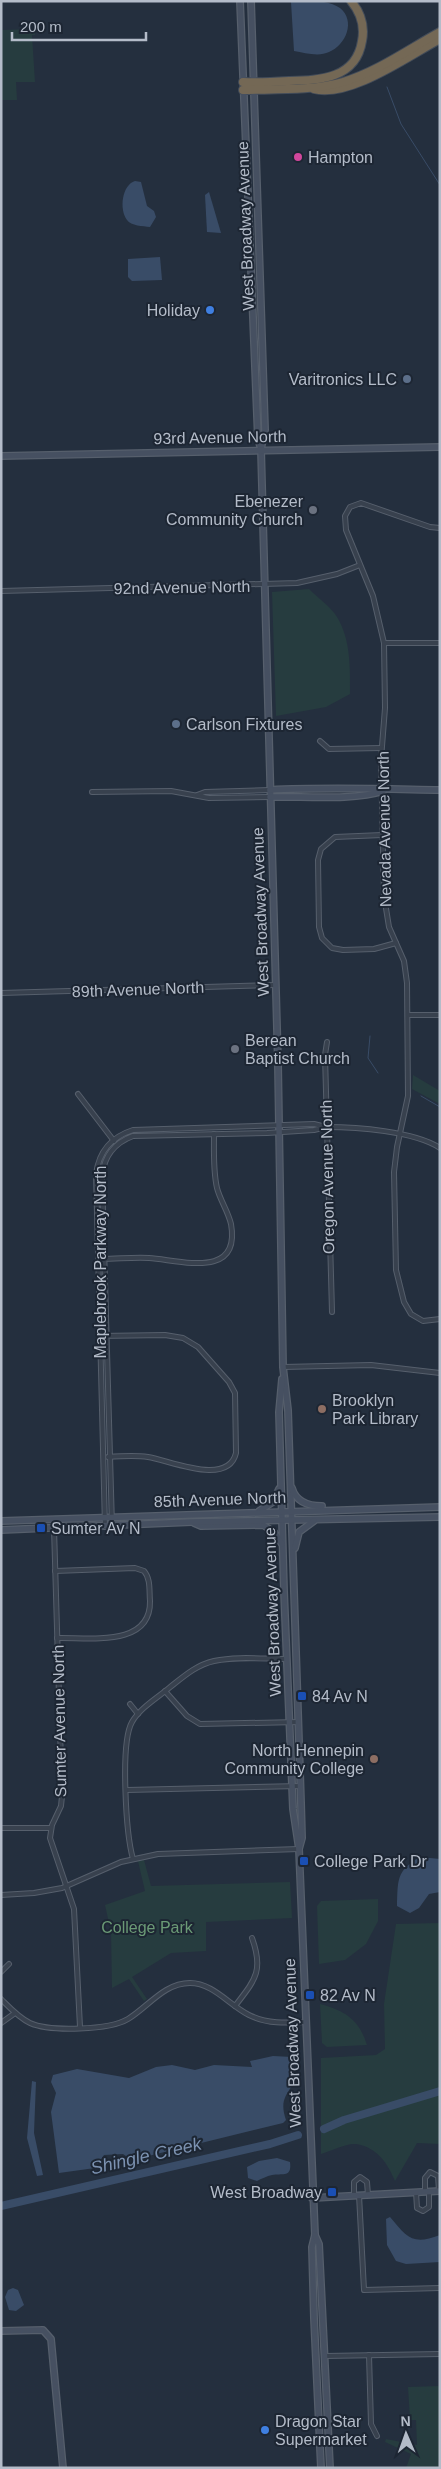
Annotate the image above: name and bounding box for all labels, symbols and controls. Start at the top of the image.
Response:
scale bar [12,10,146,42]
text: 200 m [20,18,62,35]
street label: West Broadway Avenue [234,141,257,311]
place label: Hampton [308,149,373,166]
marker: Hampton [292,151,304,163]
place label: Holiday [147,302,200,319]
marker: Holiday [204,304,216,316]
place label: Varitronics LLC [289,371,397,388]
marker: Varitronics LLC [401,373,413,385]
street label: 93rd Avenue North [153,428,287,447]
place label: Ebenezer Community Church [166,493,304,528]
marker: Ebenezer Community Church [307,504,319,516]
street label: 92nd Avenue North [114,578,250,597]
place label: Carlson Fixtures [186,716,302,733]
marker: Carlson Fixtures [170,718,182,730]
street label: Nevada Avenue North [375,751,394,907]
street label: West Broadway Avenue [249,827,272,997]
street label: 89th Avenue North [72,979,204,1000]
place label: Berean Baptist Church [245,1032,350,1067]
marker: Berean Baptist Church [229,1043,241,1055]
street label: Oregon Avenue North [318,1100,337,1254]
street label: Maplebrook Parkway North [92,1166,109,1358]
place label: Brooklyn Park Library [332,1392,418,1427]
marker: Brooklyn Park Library [316,1403,328,1415]
street label: 85th Avenue North [154,1489,286,1510]
place label: Sumter Av N [51,1520,141,1537]
marker: Sumter Av N [35,1522,47,1534]
street label: West Broadway Avenue [261,1527,284,1697]
street label: Sumter Avenue North [50,1645,69,1797]
place label: 84 Av N [312,1688,368,1705]
marker: 84 Av N [296,1690,308,1702]
place label: North Hennepin Community College [224,1742,364,1777]
marker: North Hennepin Community College [368,1753,380,1765]
place label: College Park Dr [314,1853,428,1870]
marker: College Park Dr [298,1855,310,1867]
park label: College Park [101,1919,194,1936]
street label: West Broadway Avenue [281,1958,304,2128]
place label: 82 Av N [320,1987,376,2004]
marker: 82 Av N [304,1989,316,2001]
water label: Shingle Creek [89,2133,204,2178]
place label: West Broadway [210,2184,322,2201]
marker: West Broadway [326,2186,338,2198]
north arrow [381,2409,431,2459]
place label: Dragon Star Supermarket [275,2413,367,2448]
text: N [400,2413,411,2429]
marker: Dragon Star Supermarket [259,2424,271,2436]

